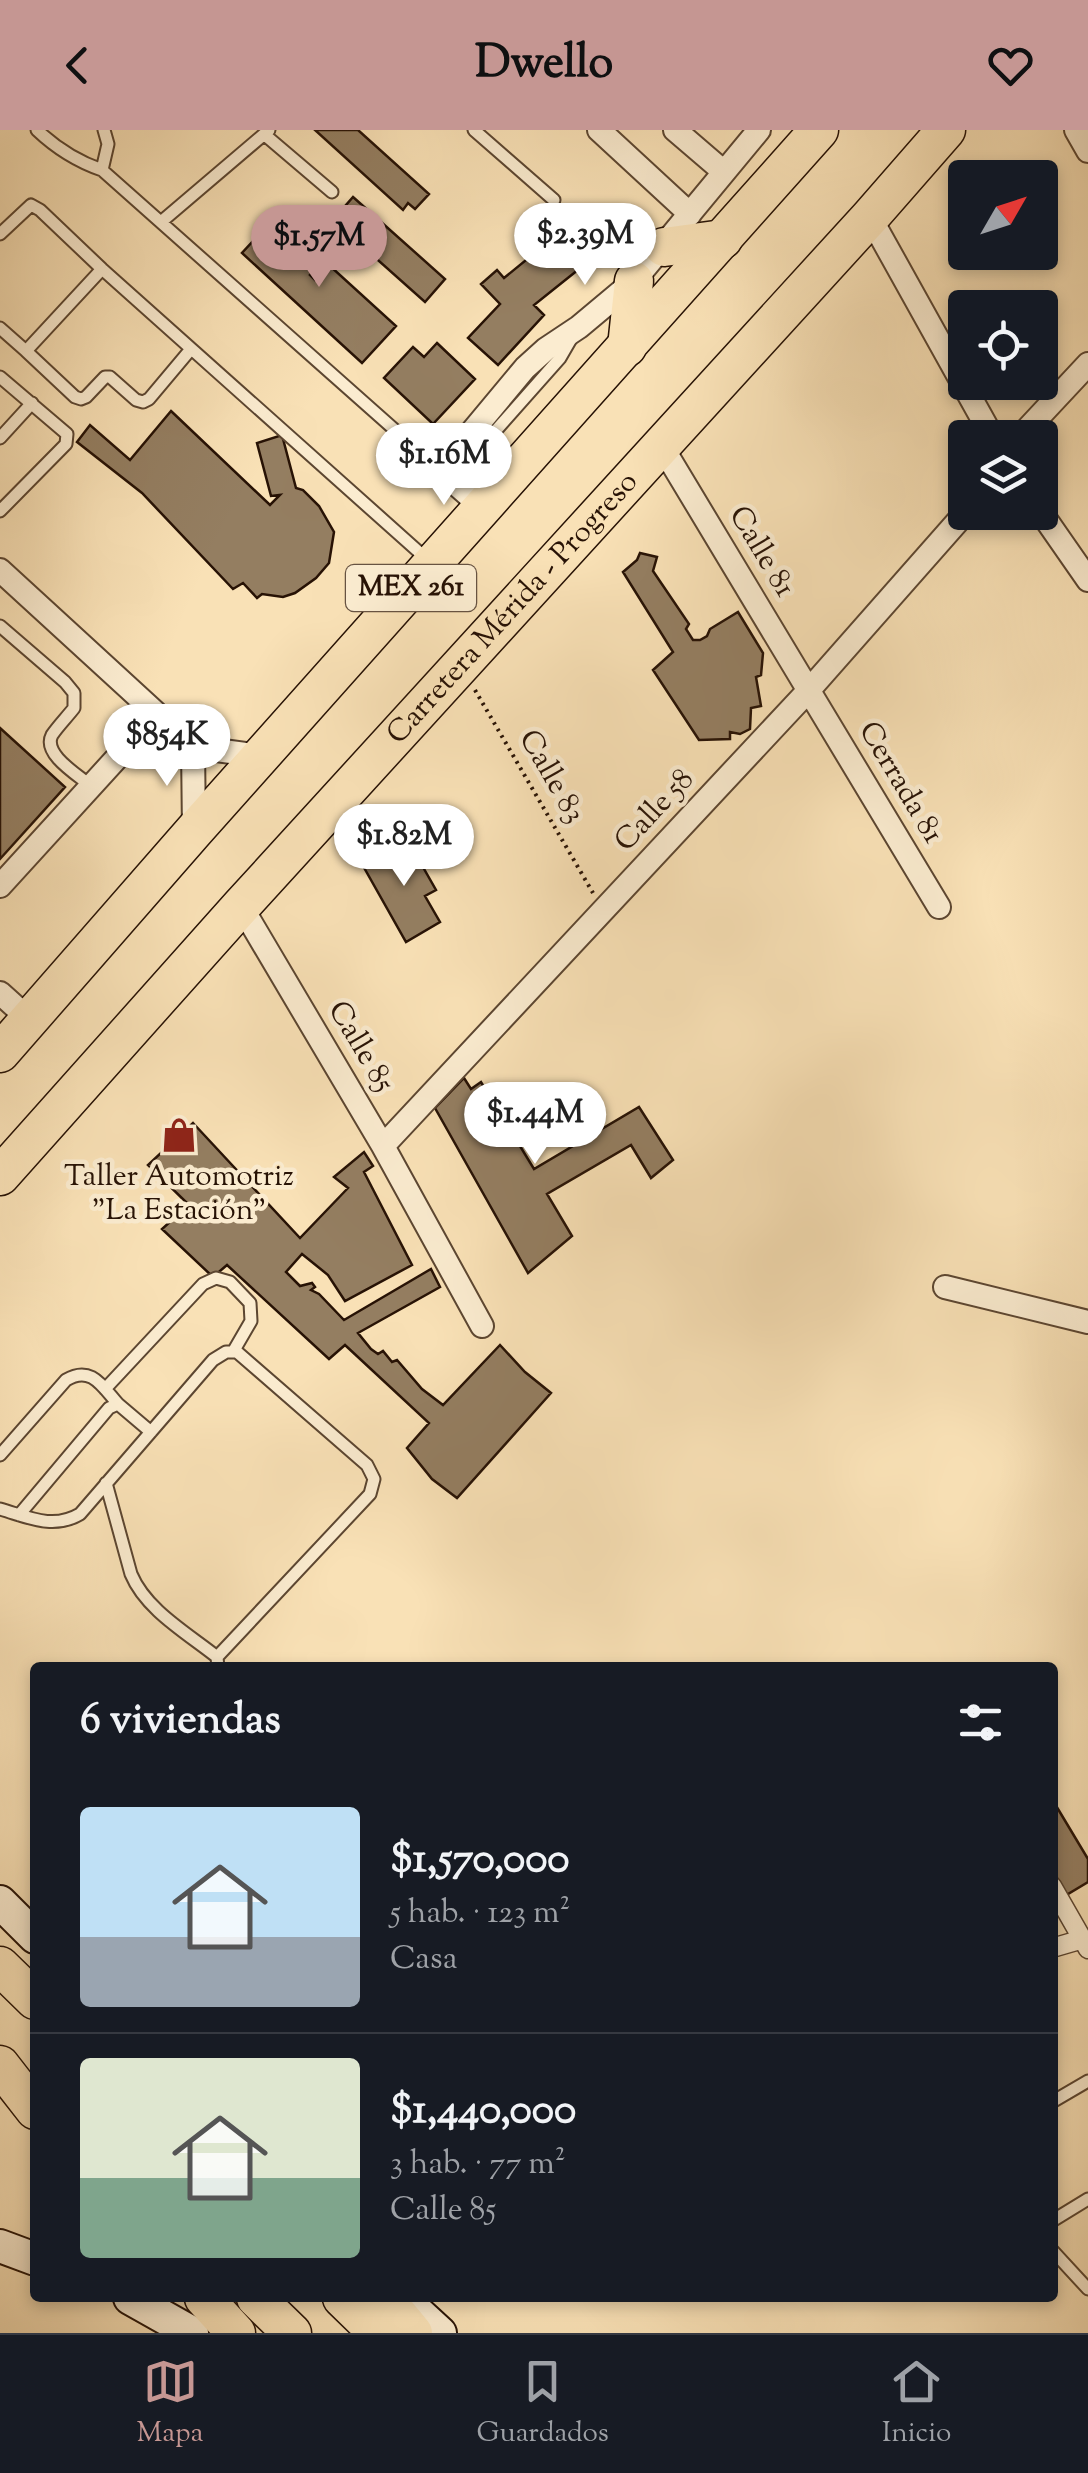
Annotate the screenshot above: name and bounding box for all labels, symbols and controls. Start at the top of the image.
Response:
text: Dwello [475,33,613,98]
icon: back [50,38,105,93]
icon: heart [983,38,1038,93]
north arrow [948,160,1058,270]
map controls [948,160,1058,530]
pin: $2.39M [504,203,666,288]
pin: $1.57M [238,205,400,290]
text: $2.39M [536,212,634,258]
text: $1.57M [273,214,365,260]
button: locate [948,290,1058,400]
button: layers [948,420,1058,530]
pin: $1.16M [363,423,525,508]
text: $1.16M [398,432,490,478]
street label: Carretera Mérida - Progreso [377,462,649,754]
street label: Calle 81 [717,498,805,606]
road number: MEX 261 [346,565,476,611]
pin: $854K [97,704,237,789]
text: $854K [125,713,209,759]
street label: Cerrada 81 [847,714,953,852]
street label: Calle 83 [507,722,595,832]
street label: Calle 58 [605,760,705,862]
pin: $1.82M [323,804,485,889]
text: $1.82M [356,813,452,859]
street label: Calle 85 [316,993,404,1101]
pin: $1.44M [454,1082,616,1167]
text: $1.44M [486,1091,584,1137]
shop icon: Taller Automotriz "La Estación" [160,1116,198,1154]
place label: Taller Automotriz "La Estación" [64,1156,294,1233]
text: 6 viviendas [80,1692,281,1752]
icon: filters [953,1695,1008,1750]
text: $1,570,000 [390,1831,570,1891]
icon: home [160,1847,280,1967]
text: 5 hab. · 123 m² [390,1891,570,1937]
text: Casa [390,1937,457,1983]
text: $1,440,000 [390,2082,576,2142]
icon: home [160,2098,280,2218]
text: 3 hab. · 77 m² [390,2142,566,2188]
text: Calle 85 [390,2188,496,2234]
tab: Mapa [137,2354,203,2454]
tab: Guardados [477,2354,609,2454]
tab: Inicio [882,2354,951,2454]

